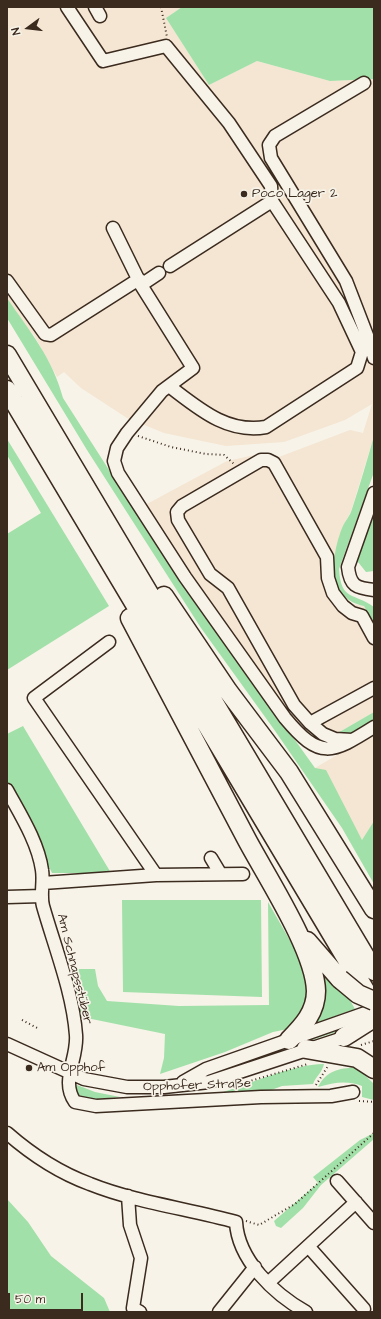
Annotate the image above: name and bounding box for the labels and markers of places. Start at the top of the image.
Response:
place label: Poco Lager 2 [252,186,338,202]
marker: Poco Lager 2 [239,189,249,199]
place label: Am Opphof [37,1060,105,1076]
marker: Am Opphof [24,1063,34,1073]

